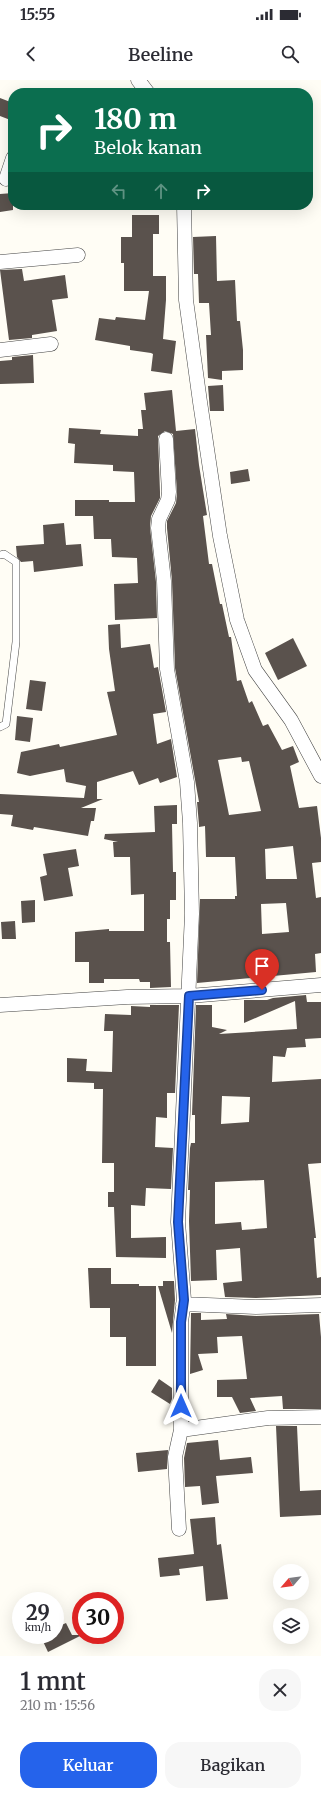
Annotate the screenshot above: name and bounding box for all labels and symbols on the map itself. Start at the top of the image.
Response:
pin [245,949,279,990]
position arrow [160,1385,202,1427]
north arrow [273,1564,309,1600]
speed limit sign: 30 [72,1592,124,1644]

